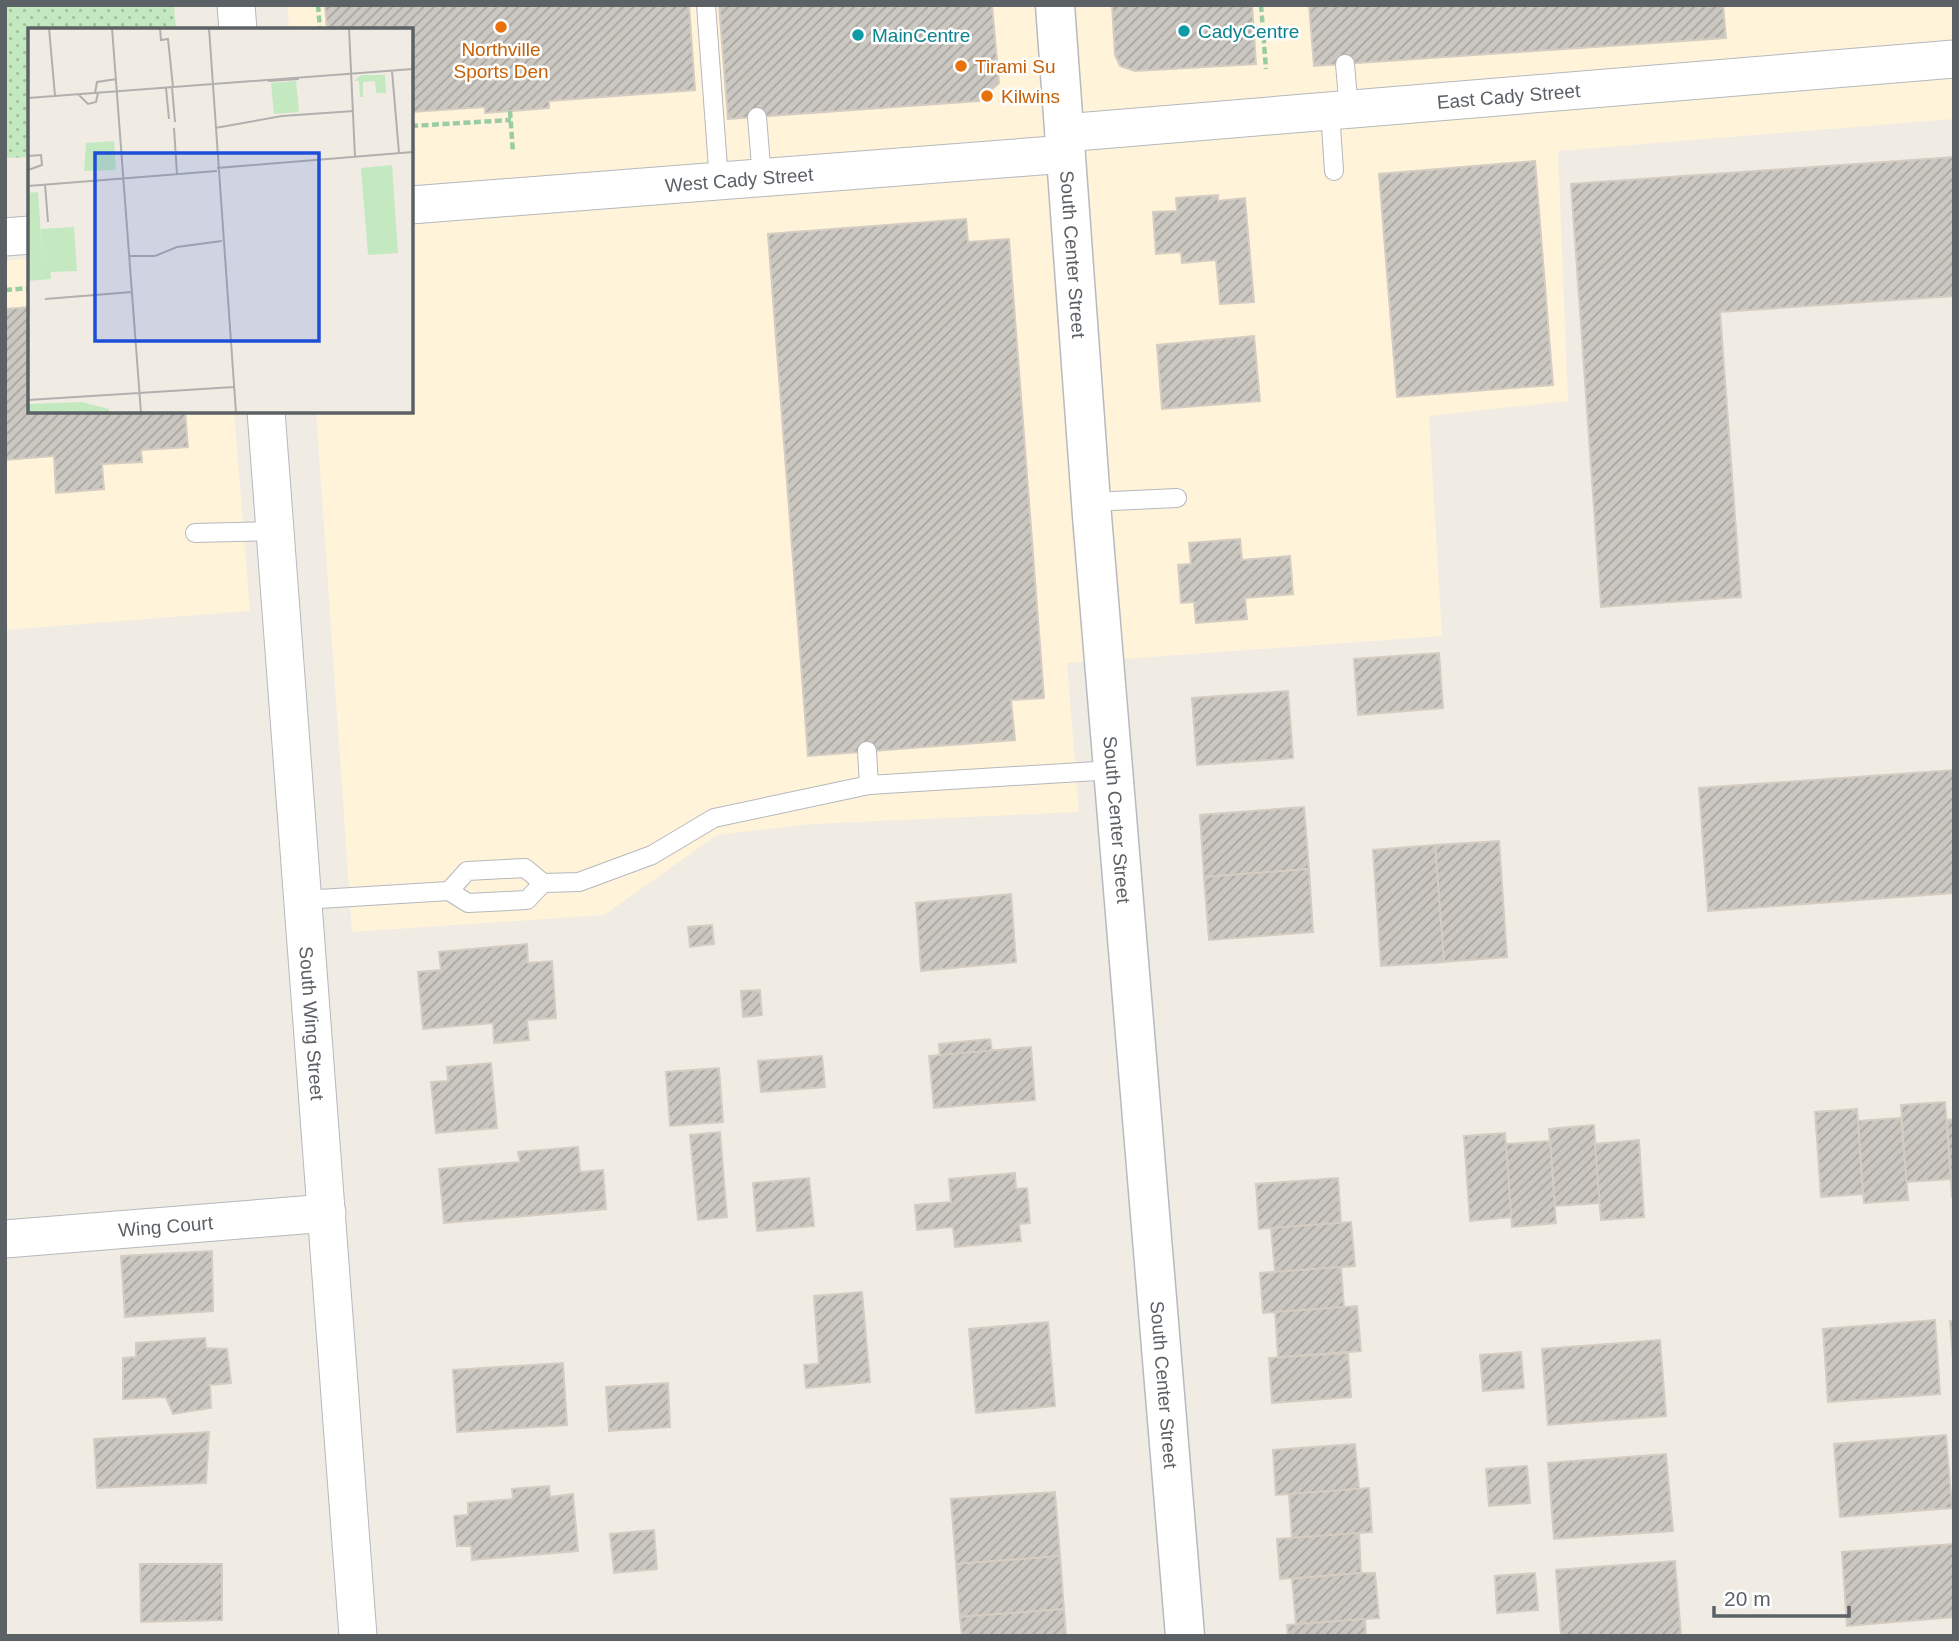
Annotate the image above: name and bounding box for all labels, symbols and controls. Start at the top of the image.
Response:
marker: Northville Sports Den [493,19,509,35]
place label: CadyCentre [1198,21,1299,42]
marker: CadyCentre [1176,23,1192,39]
place label: MainCentre [872,25,970,46]
marker: MainCentre [850,27,866,43]
inset map [28,28,413,413]
place label: Northville Sports Den [453,39,549,82]
place label: Tirami Su [975,56,1056,77]
marker: Tirami Su [953,58,969,74]
street label: East Cady Street [1436,80,1582,113]
place label: Kilwins [1001,86,1060,107]
marker: Kilwins [979,88,995,104]
street label: West Cady Street [664,164,815,196]
street label: South Center Street [1056,170,1089,340]
street label: South Center Street [1099,735,1134,905]
street label: South Wing Street [295,946,328,1102]
street label: Wing Court [117,1212,214,1241]
street label: South Center Street [1146,1300,1181,1470]
scale bar [1714,1574,1849,1618]
text: 20 m [1724,1587,1771,1610]

